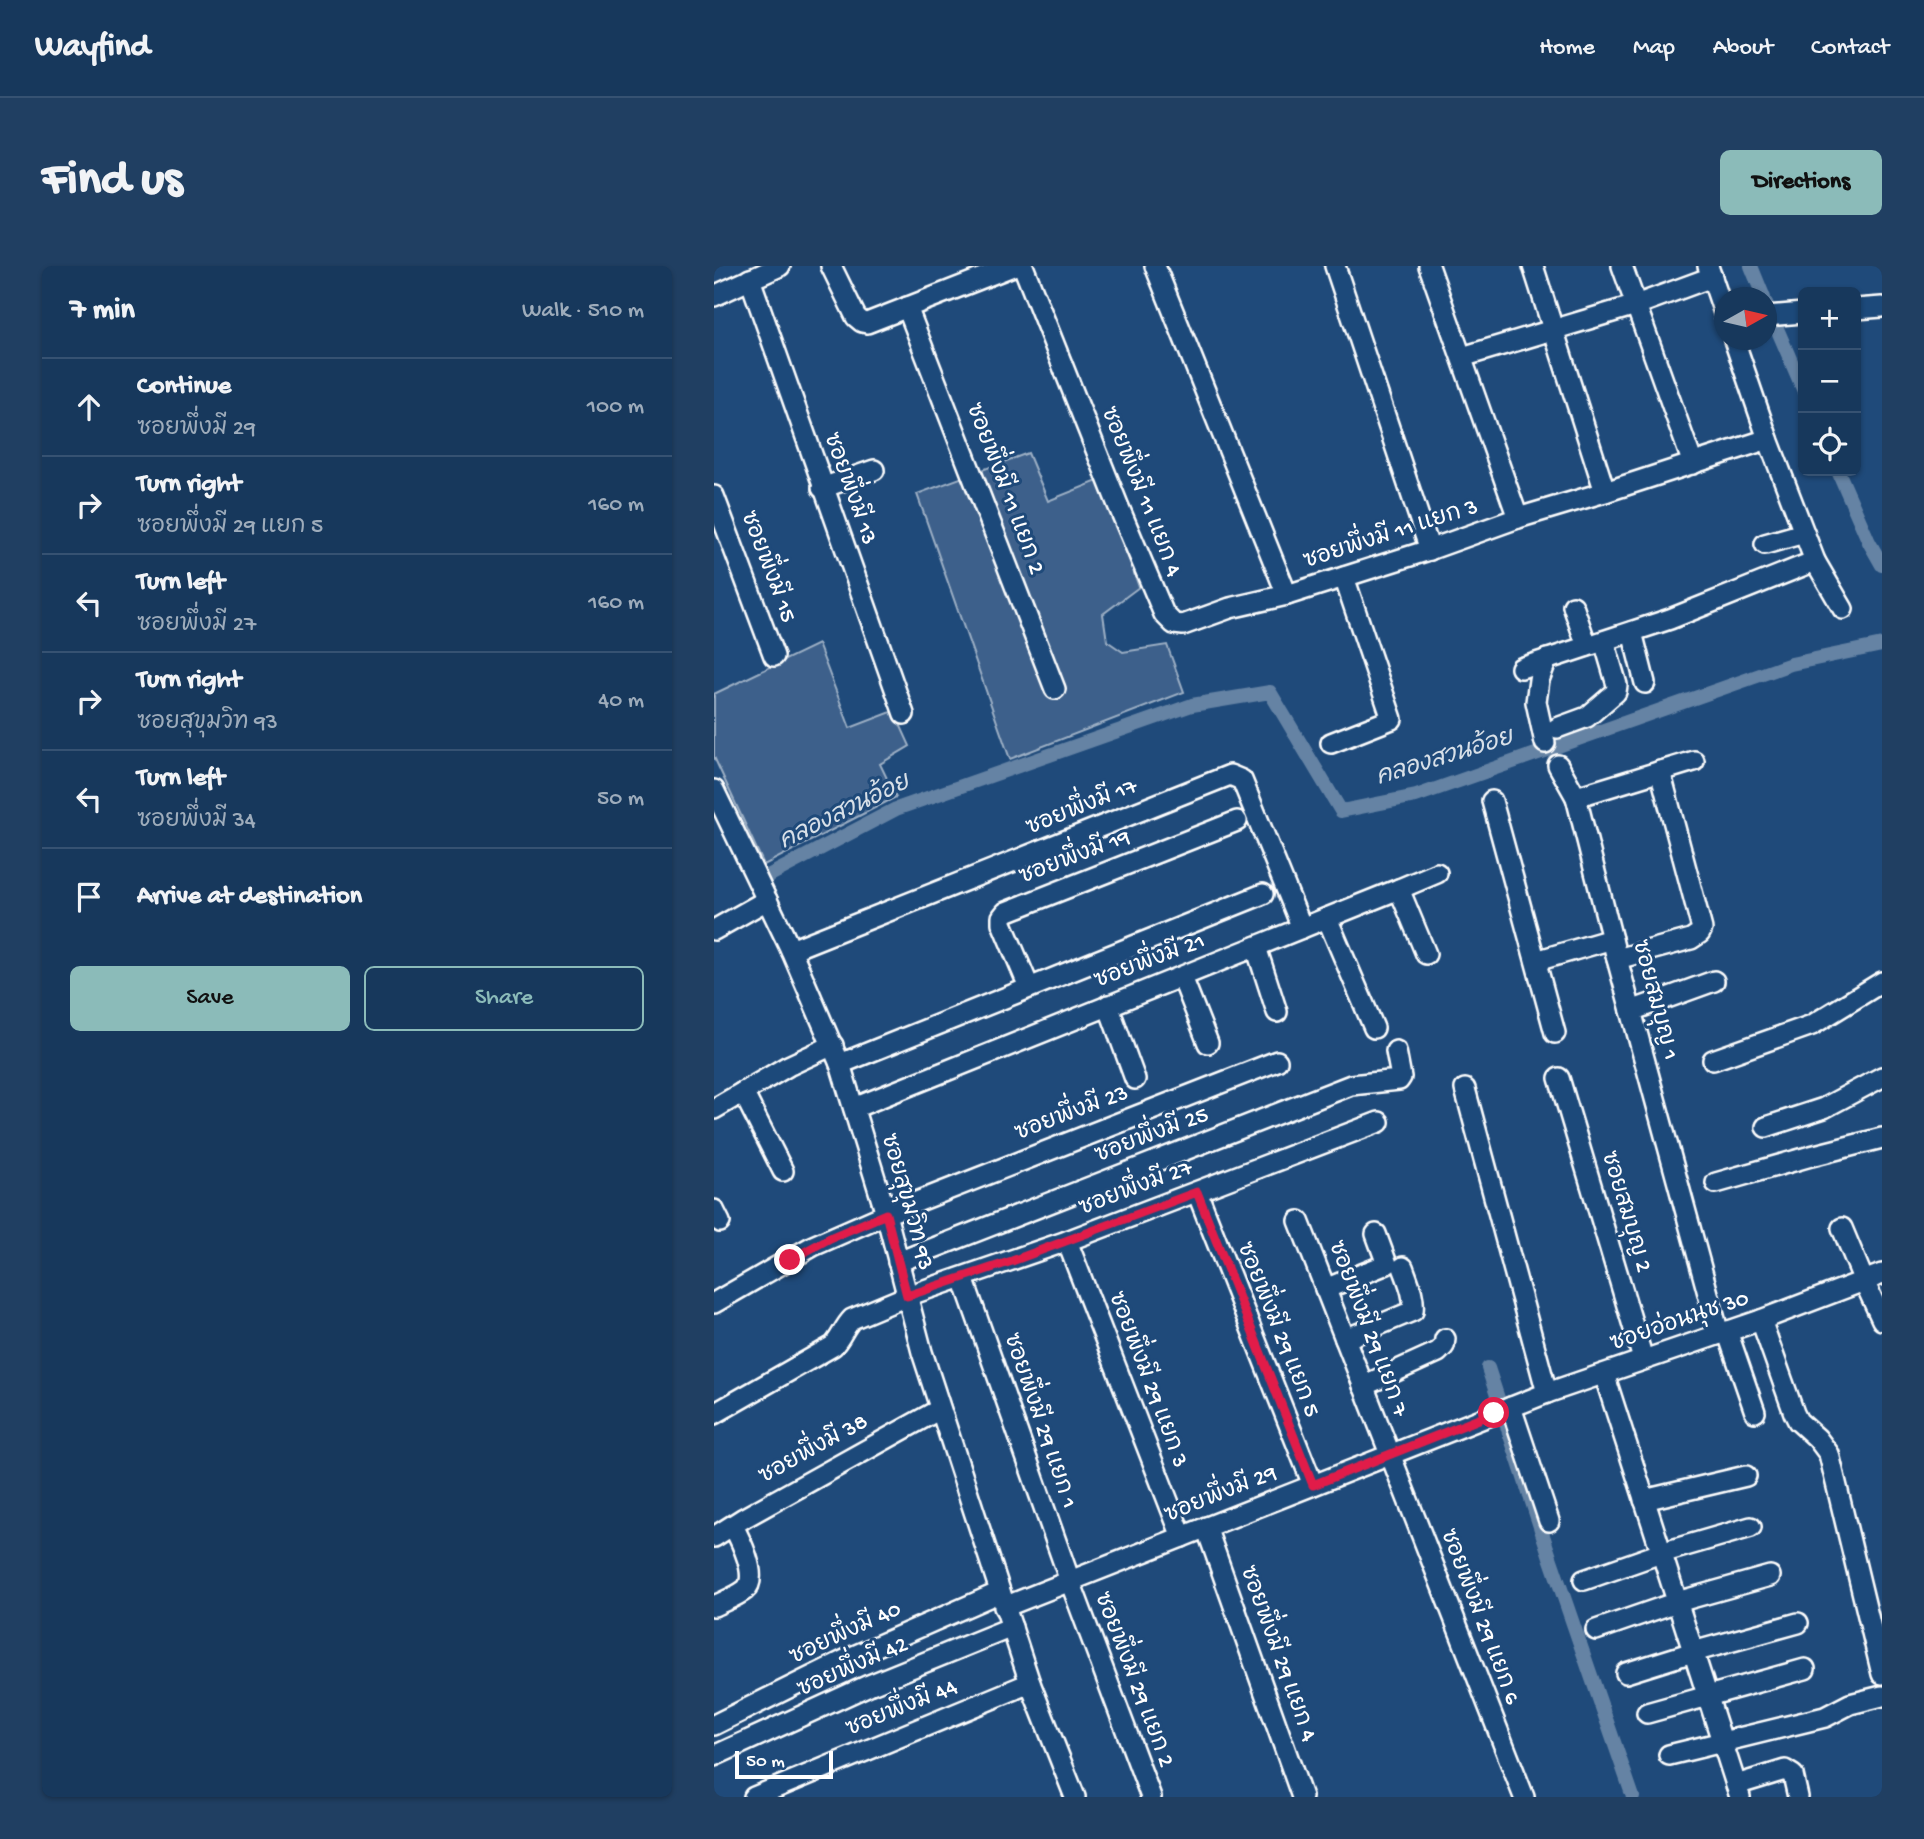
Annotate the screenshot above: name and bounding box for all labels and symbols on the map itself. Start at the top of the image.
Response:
north arrow [1714,287,1777,350]
street label: ซอยพึ่งมี 11 แยก 2 [959,396,1059,578]
street label: ซอยพึ่งมี 11 แยก 4 [1094,399,1197,581]
street label: ซอยพึ่งมี 13 [816,426,892,549]
street label: ซอยพึ่งมี 11 แยก 3 [1297,484,1482,576]
street label: ซอยพึ่งมี 15 [733,503,811,627]
water label: คลองสวนอ้อย [1372,720,1519,794]
street label: ซอยพึ่งมี 17 [1019,763,1142,842]
water label: คลองสวนอ้อย [773,764,917,857]
street label: ซอยพึ่งมี 19 [1012,814,1135,892]
street label: ซอยพึ่งมี 21 [1087,918,1209,995]
street label: ซอยสมบุญ 1 [1624,937,1683,1063]
street label: ซอยพึ่งมี 23 [1008,1070,1132,1148]
street label: ซอยพึ่งมี 25 [1088,1092,1212,1170]
street label: ซอยสุขุมวิท 93 [873,1130,942,1274]
street label: ซอยพึ่งมี 27 [1072,1144,1197,1223]
street label: ซอยสมบุญ 2 [1593,1148,1656,1276]
street label: ซอยพึ่งมี 29 แยก 7 [1321,1233,1424,1422]
street label: ซอยพึ่งมี 29 แยก 5 [1230,1234,1335,1421]
route end [774,1244,805,1275]
street label: ซอยอ่อนนุช 30 [1606,1281,1753,1359]
street label: ซอยพึ่งมี 29 แยก 3 [1101,1284,1203,1472]
street label: ซอยพึ่งมี 29 แยก 1 [996,1326,1092,1512]
route start [1478,1397,1509,1428]
street label: ซอยพึ่งมี 38 [749,1399,873,1491]
street label: ซอยพึ่งมี 29 [1157,1450,1282,1530]
street label: ซอยพึ่งมี 29 แยก 6 [1433,1521,1535,1709]
street label: ซอยพึ่งมี 29 แยก 4 [1233,1559,1332,1746]
street label: ซอยพึ่งมี 29 แยก 2 [1087,1585,1189,1771]
street label: ซอยพึ่งมี 40 [781,1586,906,1672]
street label: ซอยพึ่งมี 42 [789,1622,912,1704]
street label: ซอยพึ่งมี 44 [838,1664,962,1744]
scale bar [735,1748,833,1780]

